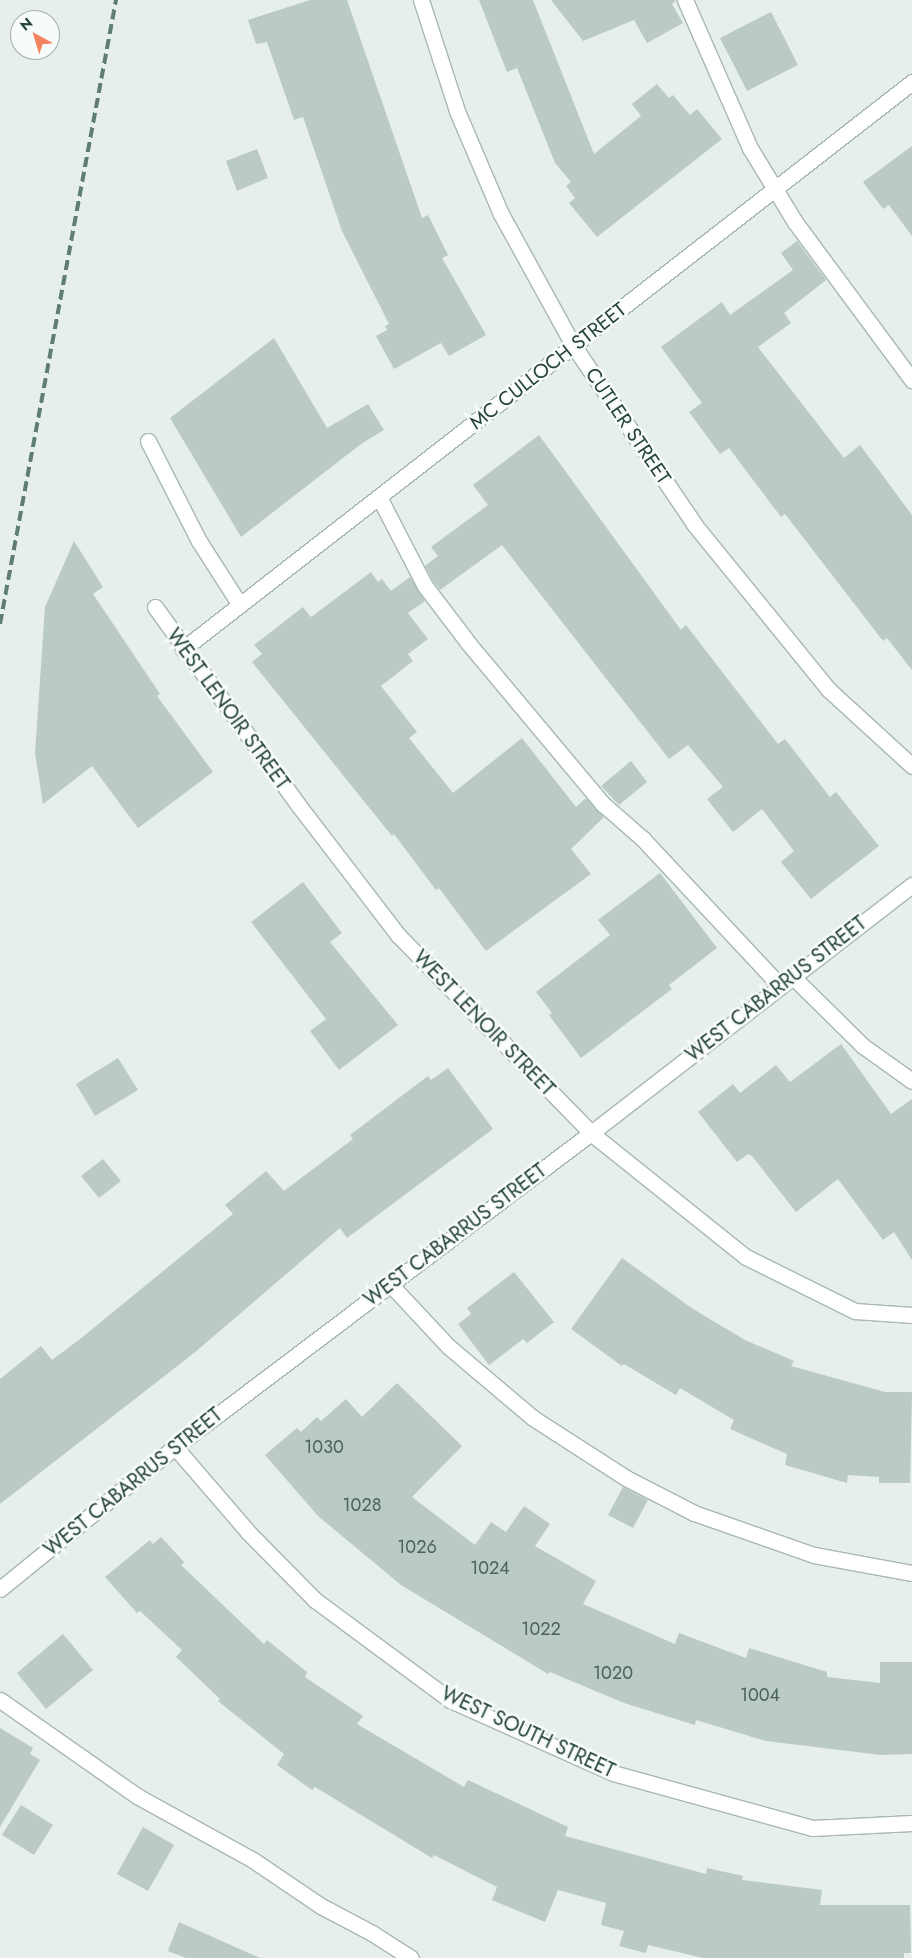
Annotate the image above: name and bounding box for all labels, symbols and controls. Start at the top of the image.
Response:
north arrow [10,10,60,60]
text: N [16,13,37,35]
street label: MC CULLOCH STREET [465,297,631,435]
street label: CUTLER STREET [580,363,676,489]
street label: WEST LENOIR STREET [162,624,294,794]
street label: WEST CABARRUS STREET [681,911,871,1067]
street label: WEST LENOIR STREET [408,945,560,1101]
street label: WEST CABARRUS STREET [359,1159,551,1311]
street label: WEST CABARRUS STREET [39,1403,227,1561]
house number: 1030 [304,1436,344,1458]
house number: 1028 [343,1494,381,1516]
house number: 1026 [397,1536,437,1558]
house number: 1024 [470,1557,510,1579]
house number: 1022 [521,1618,561,1640]
house number: 1020 [593,1662,633,1684]
street label: WEST SOUTH STREET [437,1681,619,1783]
house number: 1004 [740,1684,780,1706]

